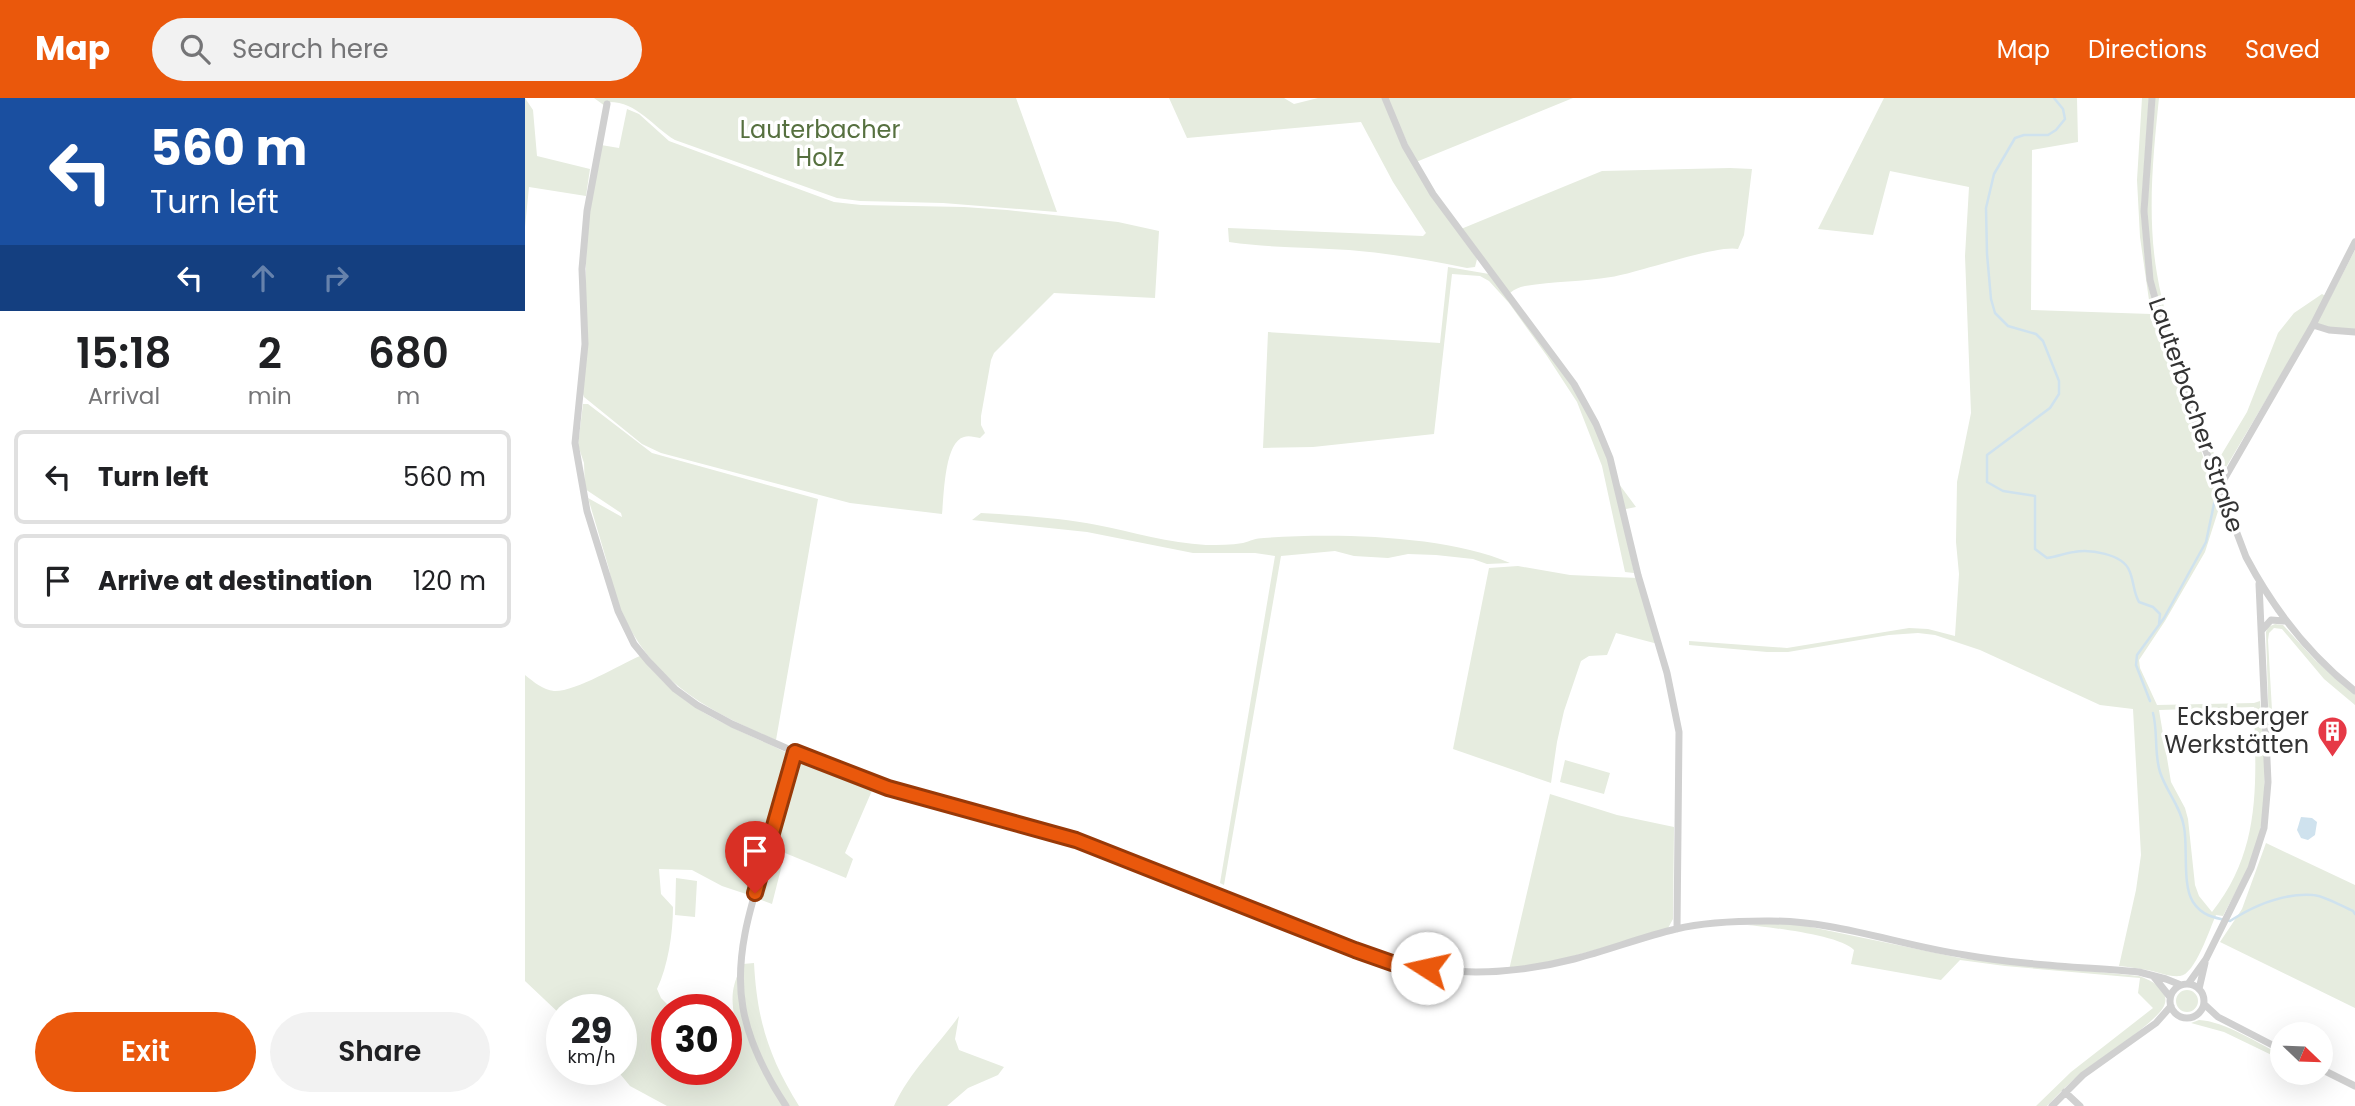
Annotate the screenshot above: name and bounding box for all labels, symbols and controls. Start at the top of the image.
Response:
search box [152,18,642,81]
text: Map [35,25,110,72]
icon: search [176,30,214,68]
text: Search here [232,31,389,67]
text: Map [1997,33,2050,66]
text: Directions [2088,33,2207,66]
text: Saved [2245,33,2320,66]
park label: Lauterbacher Holz [740,113,900,174]
text: 560 m [150,114,307,182]
icon: left [35,126,126,217]
text: Turn left [150,179,279,224]
icon: left [171,259,209,297]
icon: ahead [244,259,282,297]
icon: right [317,259,355,297]
street label: Lauterbacher Straße [2141,293,2252,537]
text: 15:18 [76,324,172,383]
text: 2 [258,324,282,383]
text: 680 [368,324,449,383]
text: Arrival [88,380,160,412]
text: min [248,380,292,412]
text: m [397,380,420,412]
icon: left [39,458,77,496]
text: Turn left [98,459,209,495]
text: 560 m [403,459,486,495]
icon: arrive [39,562,77,600]
text: Arrive at destination [98,563,373,599]
text: 120 m [413,563,486,599]
place label: Ecksberger Werkstätten [2164,700,2309,761]
building icon: Ecksberger Werkstätten [2315,714,2349,758]
pin [725,821,785,893]
icon: arrive [736,832,774,870]
position arrow [1390,931,1464,1005]
speed limit sign: 30 [651,994,742,1085]
text: 29 [571,1006,612,1055]
button: Exit [35,1012,256,1092]
button: Share [270,1012,490,1092]
north arrow [2270,1022,2333,1085]
map controls [2270,1022,2333,1085]
text: km/h [568,1044,615,1069]

